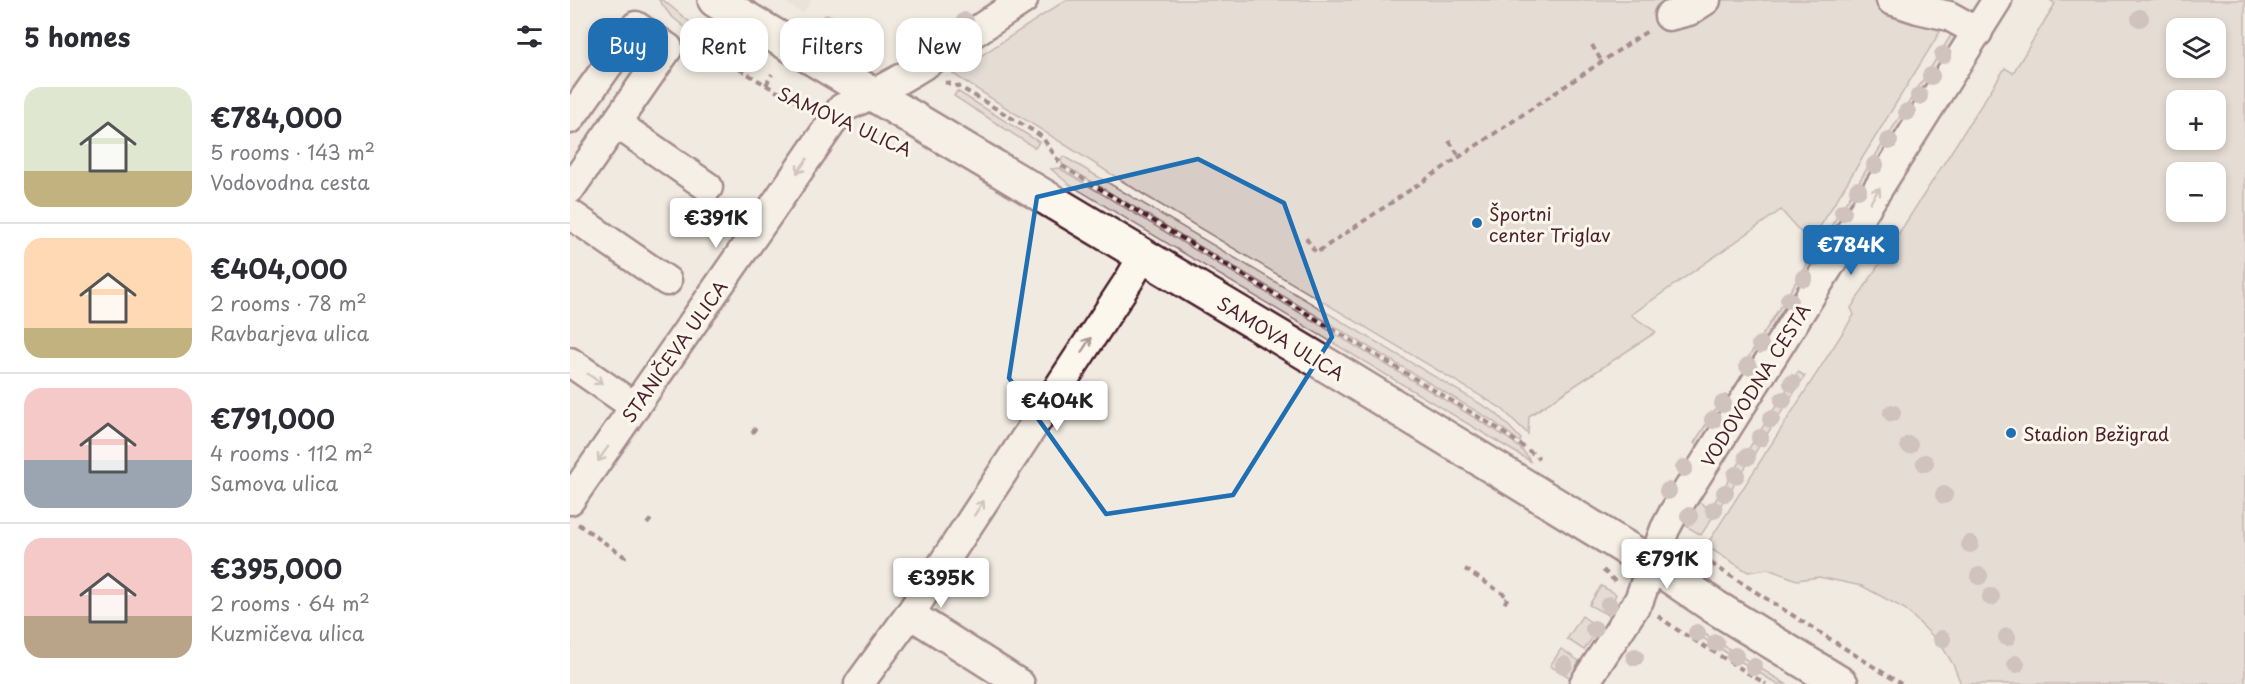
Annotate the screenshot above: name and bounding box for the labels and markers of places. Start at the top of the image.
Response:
pin: €391K [674,198,758,249]
place label: Športni center Triglav [1489,200,1610,248]
marker: Športni center Triglav [1470,216,1484,230]
pin: €784K [1809,225,1893,276]
pin: €404K [1015,381,1099,432]
place label: Stadion Bežigrad [2023,420,2169,447]
marker: Stadion Bežigrad [2004,426,2018,440]
pin: €791K [1625,539,1709,590]
pin: €395K [899,558,983,609]

